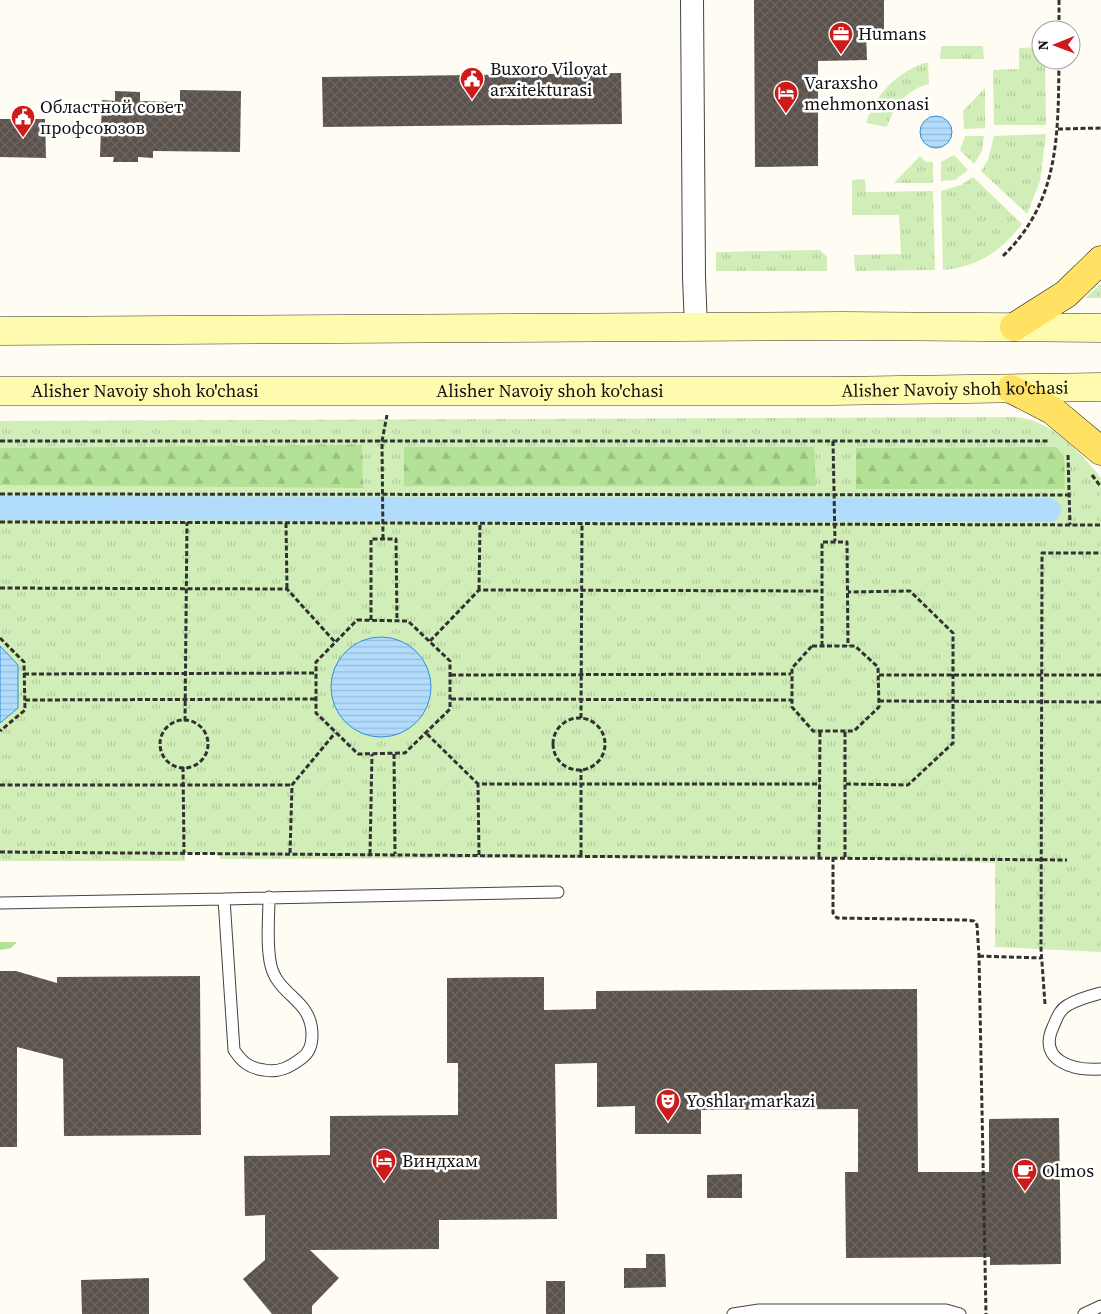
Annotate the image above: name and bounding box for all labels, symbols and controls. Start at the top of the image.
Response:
north arrow [1031,20,1081,70]
office icon: Humans [828,21,854,55]
place label: Humans [858,21,926,46]
text: N [1033,40,1053,51]
place label: Buxoro Viloyat arxitekturasi [490,56,608,102]
public building icon: Buxoro Viloyat arxitekturasi [459,66,485,100]
place label: Varaxsho mehmonxonasi [804,70,929,116]
hotel icon: Varaxsho mehmonxonasi [773,80,799,114]
place label: Областной совет профсоюзов [40,94,184,140]
public building icon: Областной совет профсоюзов [10,104,36,138]
street label: Alisher Navoiy shoh ko'chasi [841,374,1069,403]
street label: Alisher Navoiy shoh ko'chasi [31,378,259,403]
street label: Alisher Navoiy shoh ko'chasi [436,378,664,403]
theatre icon: Yoshlar markazi [655,1088,681,1122]
place label: Yoshlar markazi [686,1088,815,1113]
hotel icon: Виндхам [371,1148,397,1182]
place label: Виндхам [402,1148,478,1173]
cafe icon: Olmos [1012,1158,1038,1192]
place label: Olmos [1042,1158,1094,1183]

